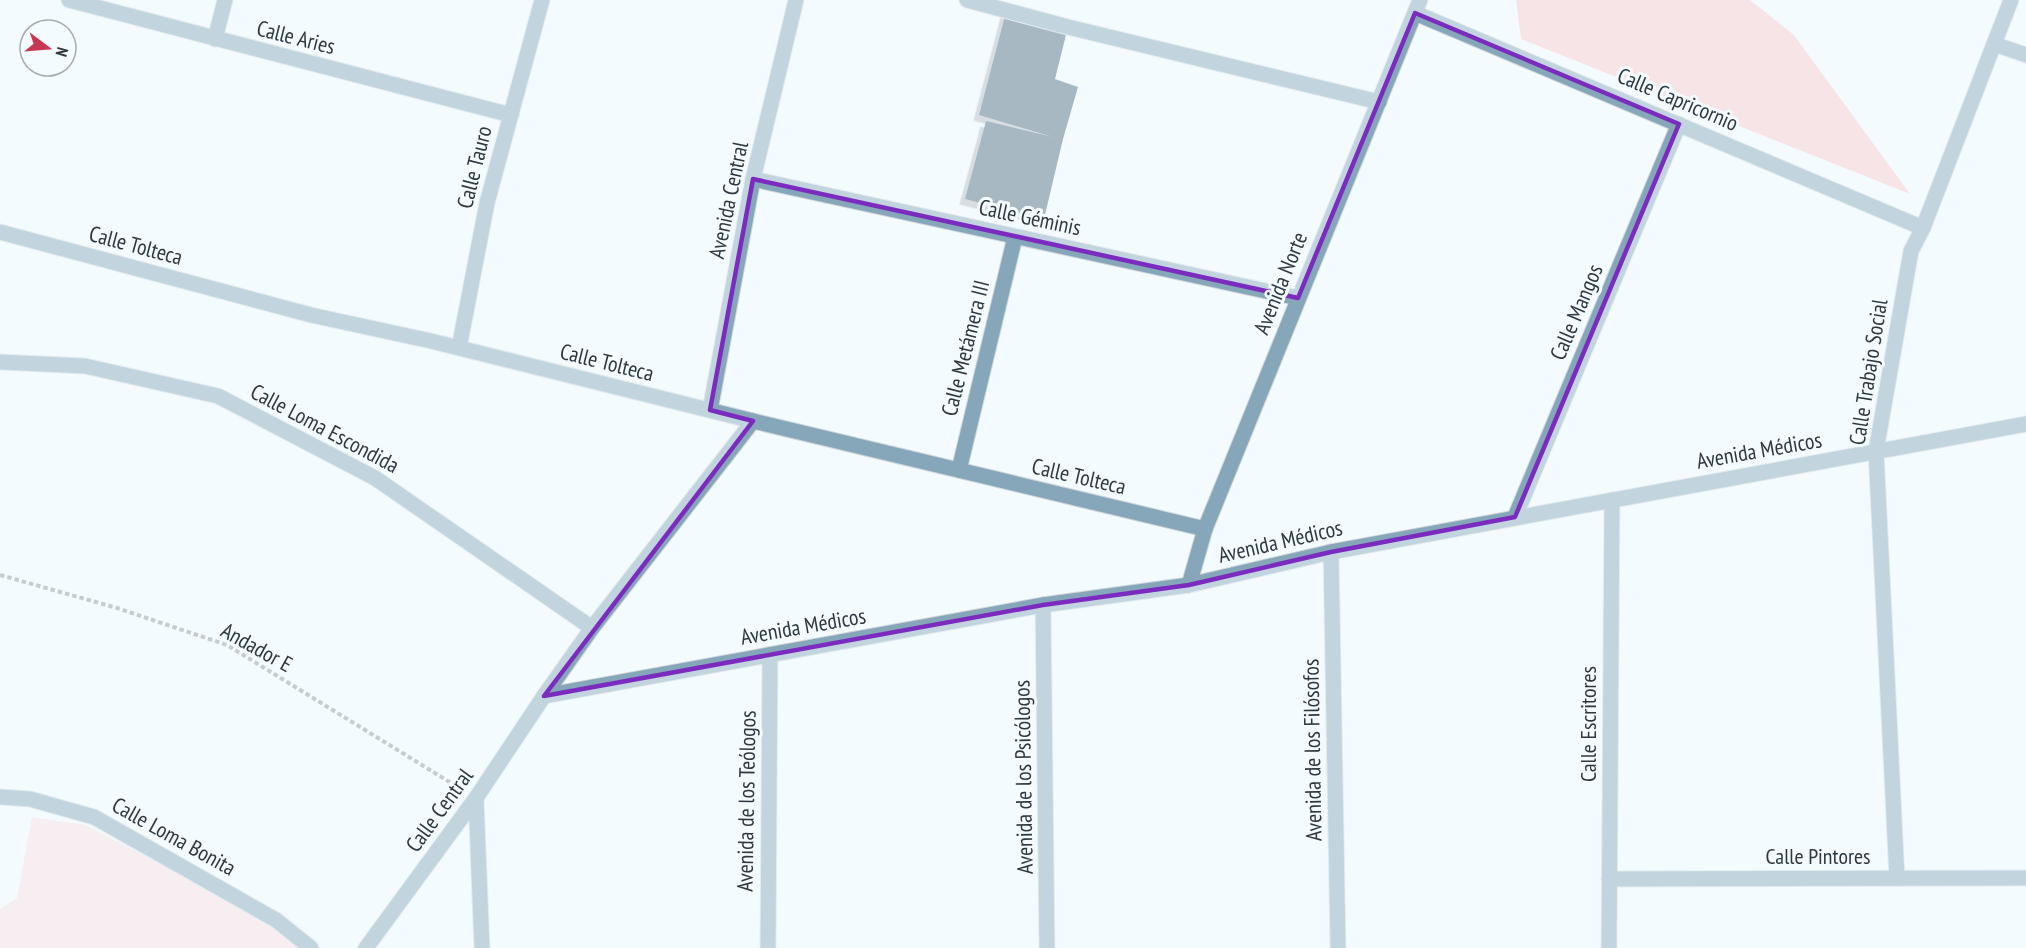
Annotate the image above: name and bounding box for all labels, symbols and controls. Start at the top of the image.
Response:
street label: Calle Aries [254,14,338,60]
north arrow [18,18,78,78]
text: N [52,45,73,59]
street label: Calle Capricornio [1613,61,1743,137]
street label: Calle Tauro [450,123,498,211]
street label: Avenida Central [702,138,754,261]
street label: Calle Géminis [976,193,1084,241]
street label: Calle Tolteca [86,219,186,271]
street label: Avenida Norte [1247,228,1313,338]
street label: Calle Mangos [1543,260,1609,364]
street label: Calle Metámera III [935,277,995,419]
street label: Calle Trabajo Social [1843,296,1894,447]
street label: Calle Tolteca [557,337,657,387]
street label: Calle Loma Escondida [246,377,404,479]
street label: Avenida Médicos [1694,425,1824,475]
street label: Calle Tolteca [1029,452,1129,500]
street label: Avenida Médicos [1215,513,1345,569]
street label: Avenida Médicos [738,601,868,651]
street label: Andador E [216,616,298,678]
street label: Avenida de los Filósofos [1296,659,1328,841]
street label: Calle Escritores [1574,666,1602,782]
street label: Avenida de los Psicólogos [1007,680,1039,874]
street label: Avenida de los Teólogos [730,710,762,892]
street label: Calle Central [399,762,479,857]
street label: Calle Loma Bonita [107,790,241,882]
street label: Calle Pintores [1766,842,1870,870]

